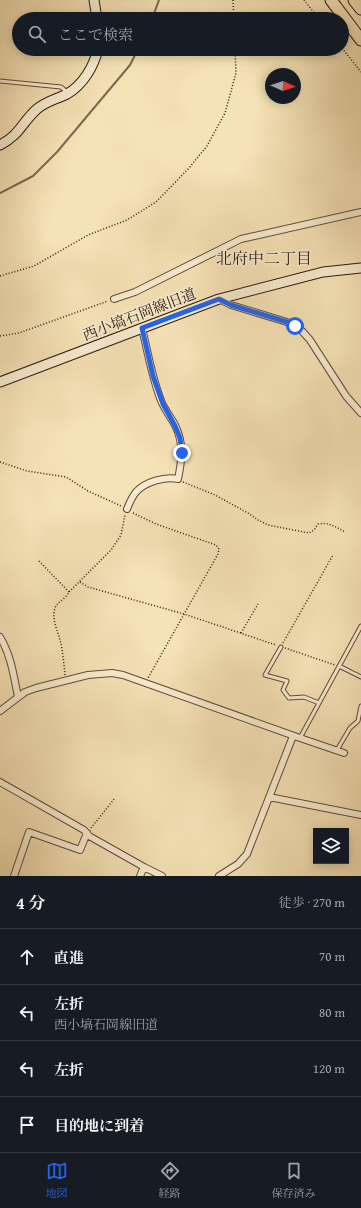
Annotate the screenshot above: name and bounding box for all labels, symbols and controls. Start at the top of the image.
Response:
search box [12,12,349,56]
icon: search [26,23,48,45]
text: ここで検索 [58,24,133,45]
north arrow [265,68,301,104]
district label: 北府中二丁目 [216,246,312,270]
street label: 西小塙石岡線旧道 [79,283,199,345]
route start [286,317,304,335]
route end [173,444,191,462]
map controls [313,828,349,864]
button: layers [313,828,349,864]
text: 4 分 [16,890,46,915]
text: 徒歩 · 270 m [279,893,345,912]
icon: ahead [16,946,38,968]
text: 直進 [54,947,84,968]
text: 70 m [319,947,345,966]
text: 左折 [54,993,84,1014]
icon: left [16,1002,38,1024]
text: 80 m [319,1003,345,1022]
text: 西小塙石岡線旧道 [54,1015,158,1034]
icon: left [16,1058,38,1080]
text: 左折 [54,1059,84,1080]
text: 120 m [313,1059,345,1078]
icon: arrive [16,1114,38,1136]
text: 目的地に到着 [54,1115,144,1136]
tab: 地図 [46,1160,68,1201]
tab: 経路 [159,1160,181,1201]
tab: 保存済み [272,1160,316,1201]

